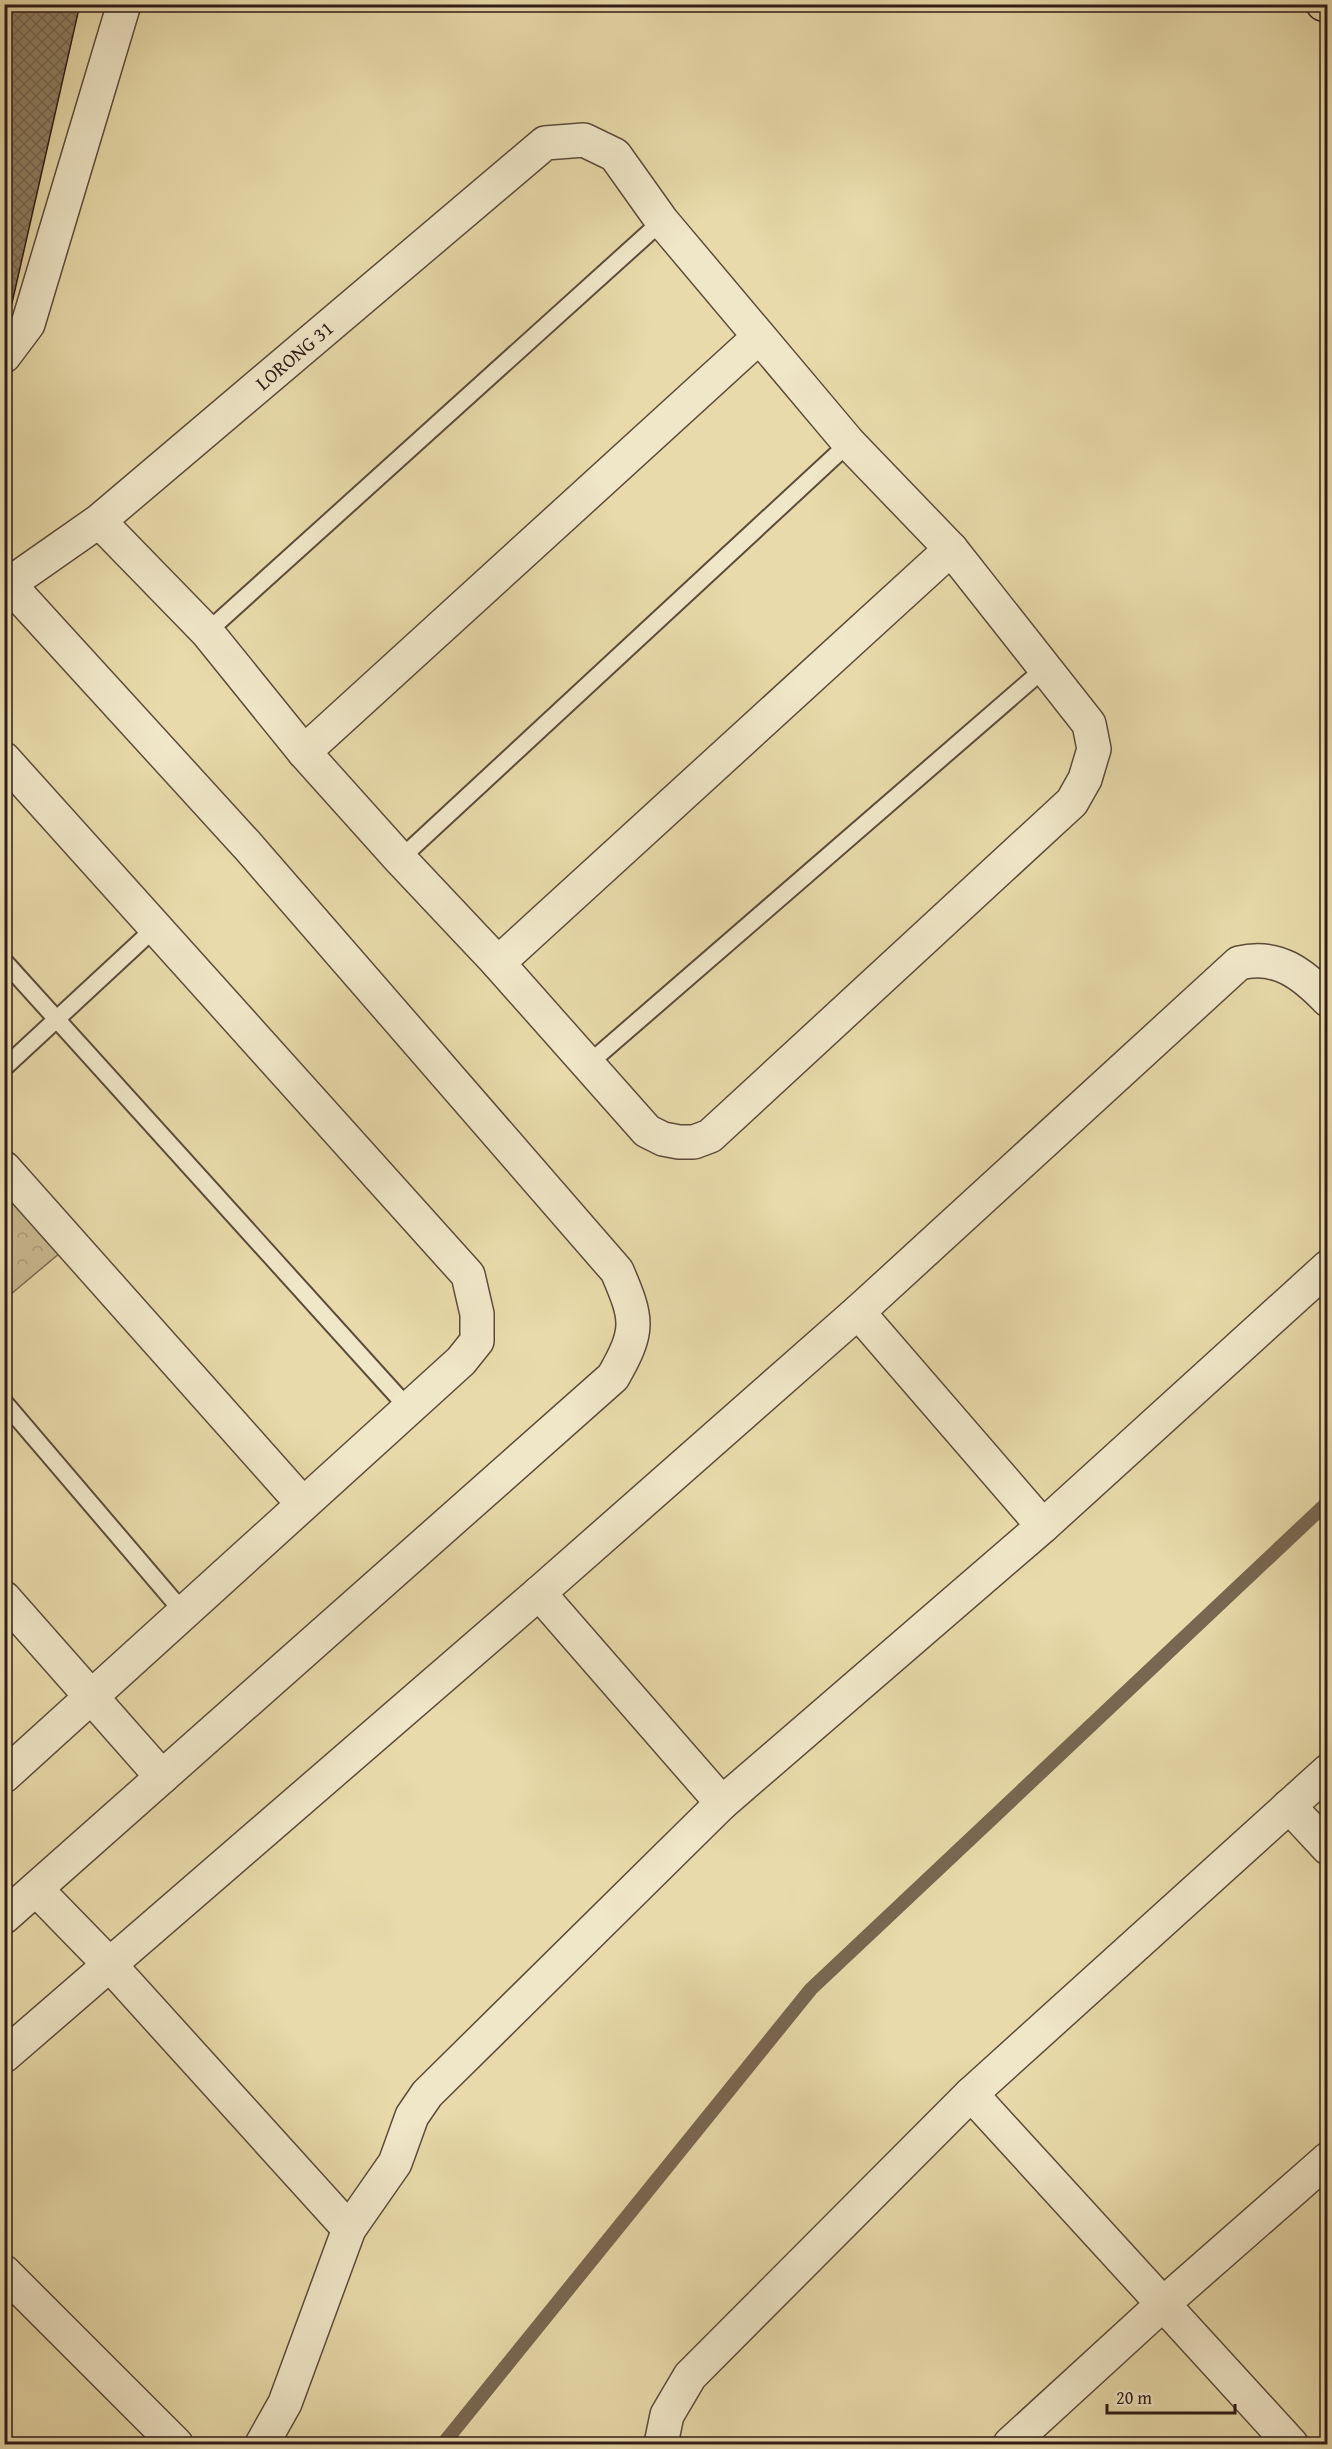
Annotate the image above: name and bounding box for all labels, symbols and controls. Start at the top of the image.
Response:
street label: LORONG 31 [249,314,339,397]
scale bar [1107,2377,1234,2415]
text: 20 m [1116,2384,1152,2411]

